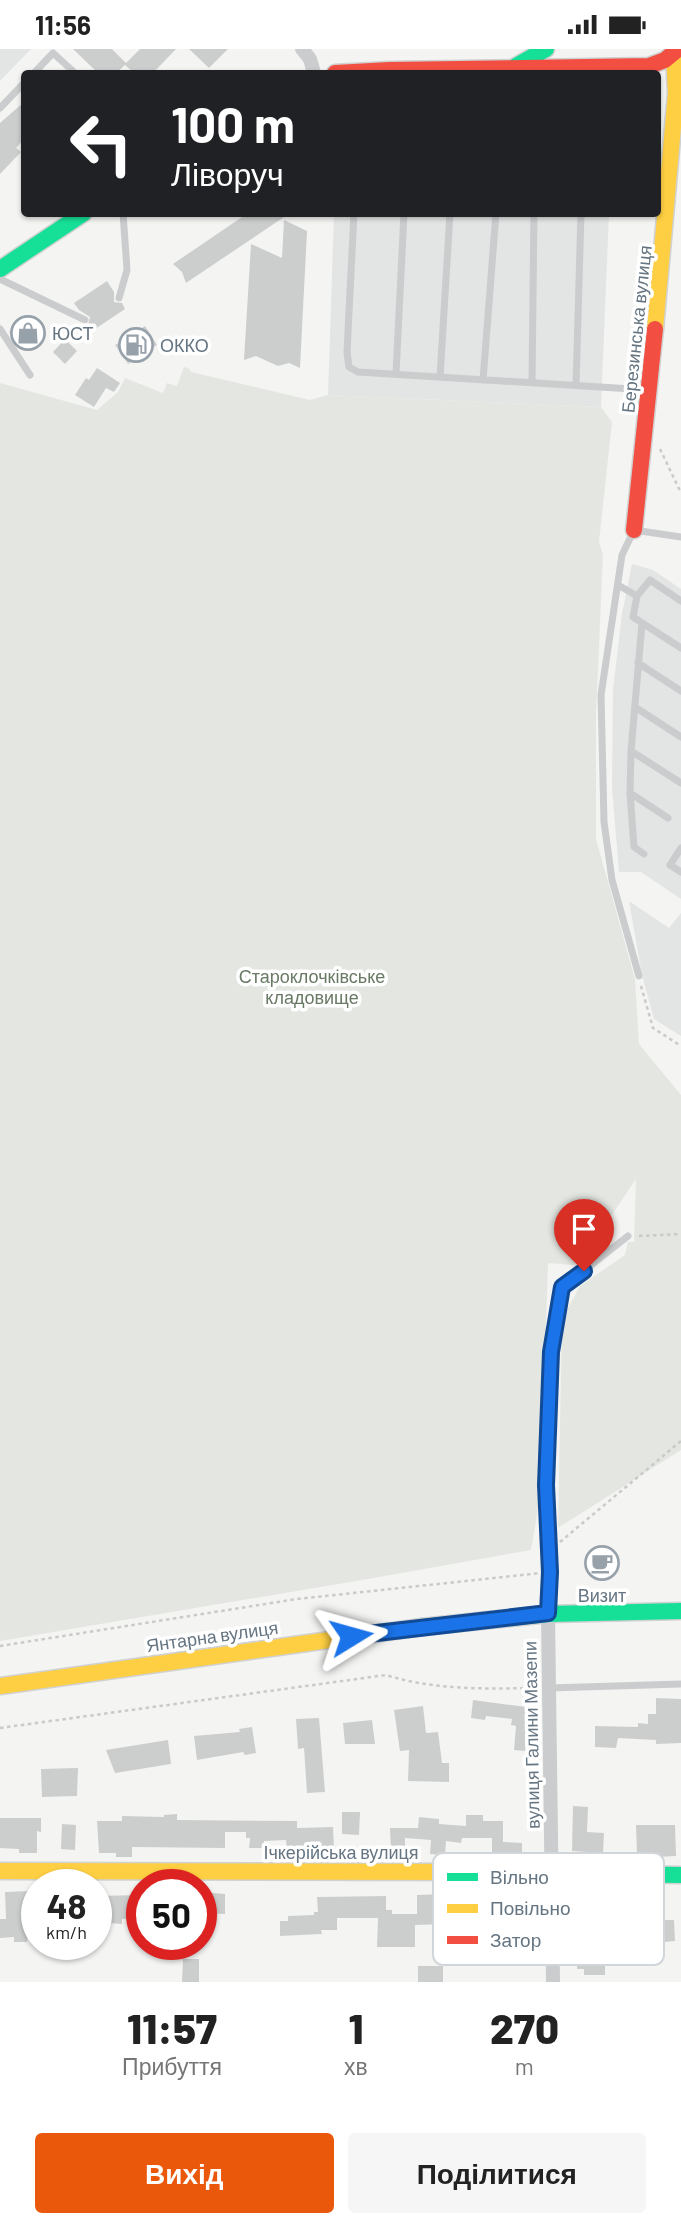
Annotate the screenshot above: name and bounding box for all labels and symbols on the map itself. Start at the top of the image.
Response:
street label: Березинська вулиця [616,244,656,414]
shop icon: ЮСТ [9,314,47,352]
place label: ЮСТ [52,322,93,344]
fuel station icon: ОККО [117,326,155,364]
place label: ОККО [160,334,209,356]
park label: Староклочківське кладовище [239,965,385,1008]
pin [554,1199,614,1271]
cafe icon: Визит [583,1544,621,1582]
place label: Визит [578,1584,626,1606]
position arrow [314,1599,388,1673]
street label: Янтарна вулиця [145,1616,279,1656]
street label: вулиця Галини Мазепи [518,1641,544,1829]
street label: Ічкерійська вулиця [263,1841,419,1863]
legend [433,1853,664,1965]
text: Вільно [490,1865,549,1888]
speed limit sign: 50 [126,1869,217,1960]
text: Повільно [490,1896,571,1919]
text: Затор [490,1928,541,1951]

